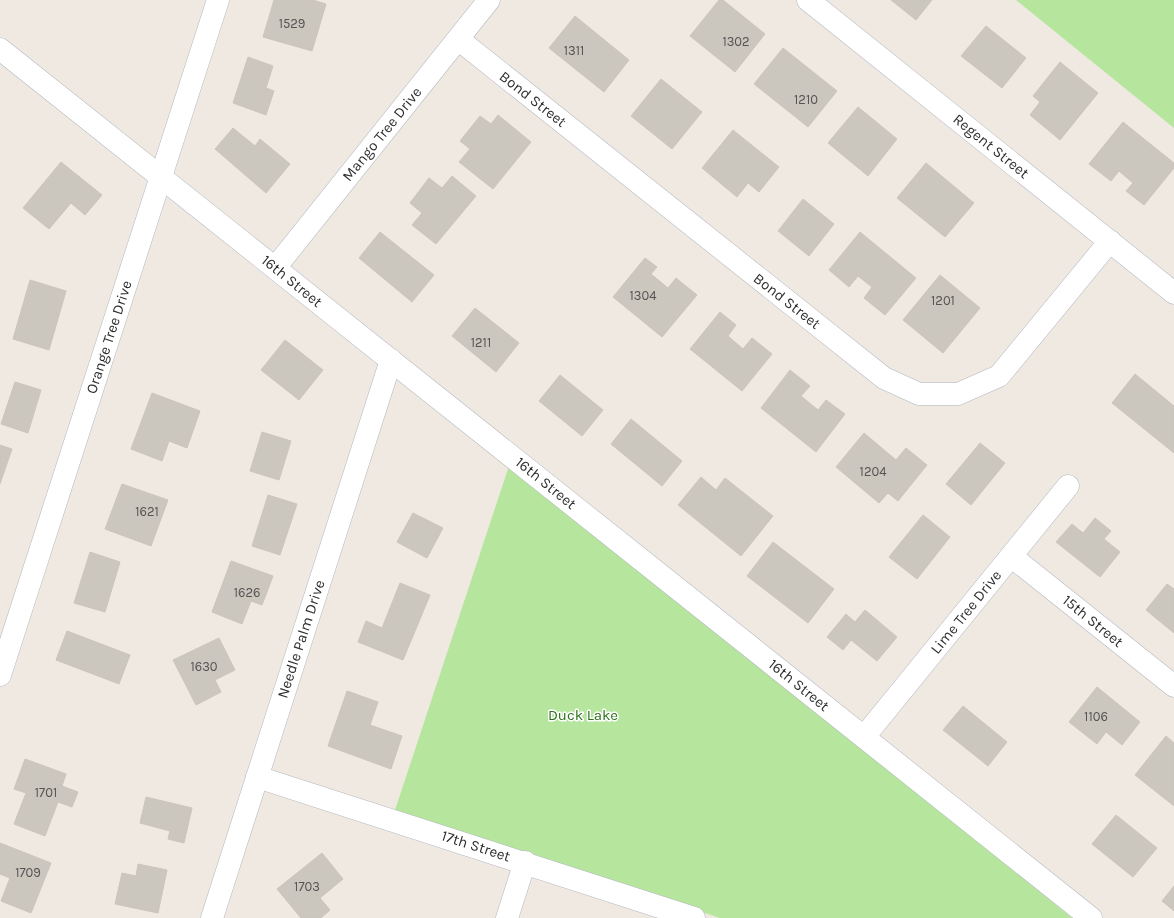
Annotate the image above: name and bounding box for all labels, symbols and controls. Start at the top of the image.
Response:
house number: 1529 [279,16,305,31]
house number: 1302 [722,34,750,49]
house number: 1311 [564,43,584,58]
street label: Bond Street [496,67,570,131]
street label: Mango Tree Drive [338,83,426,185]
house number: 1210 [794,92,818,107]
street label: Regent Street [949,110,1033,182]
street label: 16th Street [258,251,326,311]
street label: Bond Street [750,269,824,333]
street label: Orange Tree Drive [82,278,136,396]
house number: 1304 [630,288,656,303]
house number: 1201 [931,293,955,308]
house number: 1211 [471,335,491,350]
street label: 16th Street [512,453,580,513]
house number: 1204 [860,464,886,479]
house number: 1621 [135,504,159,519]
street label: Lime Tree Drive [927,566,1005,658]
street label: Needle Palm Drive [273,578,329,700]
house number: 1626 [234,585,260,600]
street label: 15th Street [1059,591,1127,651]
street label: 16th Street [765,655,833,715]
house number: 1630 [190,659,218,674]
park label: Duck Lake [548,706,618,724]
house number: 1106 [1084,709,1108,724]
house number: 1701 [35,785,57,800]
street label: 17th Street [439,826,513,866]
house number: 1709 [15,865,41,880]
house number: 1703 [294,879,320,894]

